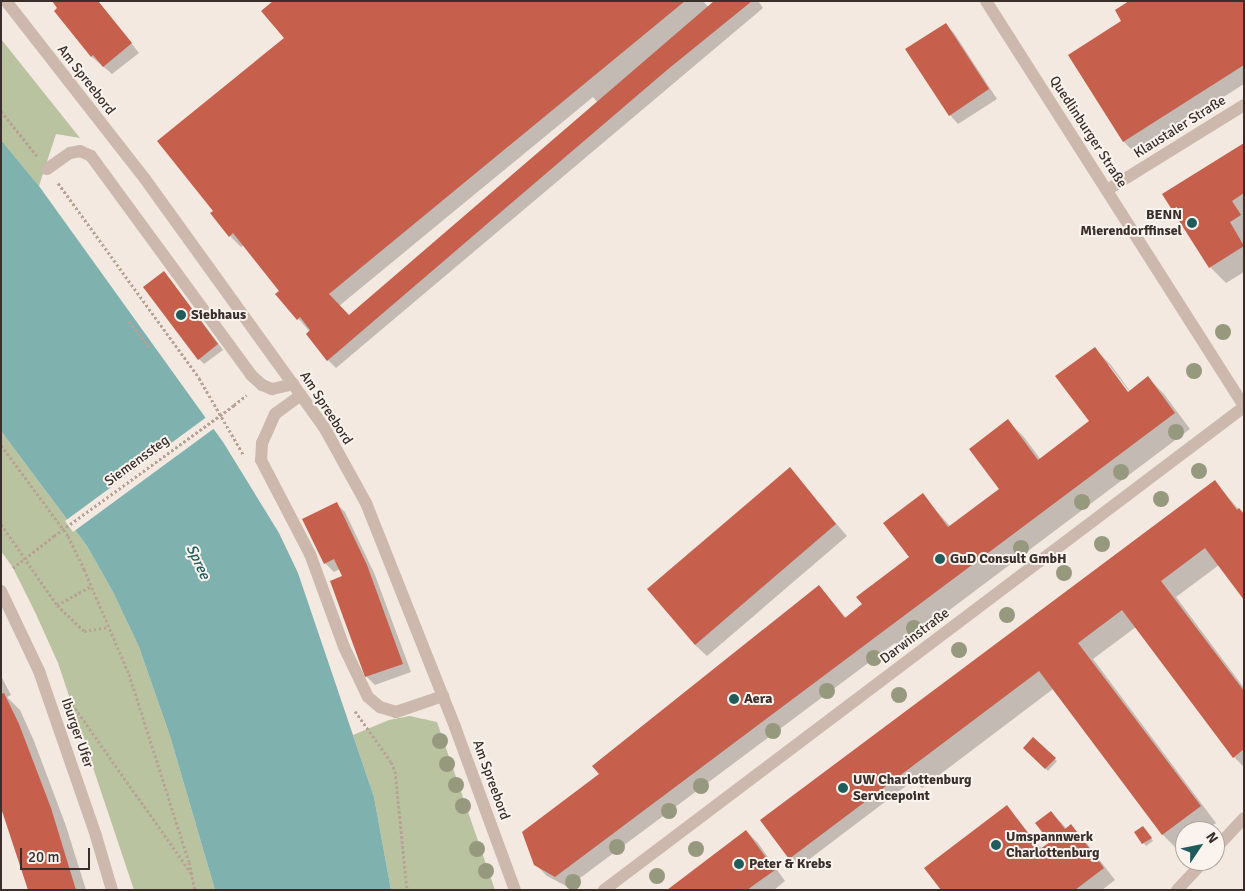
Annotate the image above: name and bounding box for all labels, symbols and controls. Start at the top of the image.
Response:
street label: Am Spreebord [54,42,118,118]
street label: Quedlinburger Straße [1046,73,1130,191]
street label: Klaustaler Straße [1131,92,1229,162]
place label: BENN Mierendorffinsel [1080,207,1182,240]
marker: BENN Mierendorffinsel [1186,217,1198,229]
place label: Siebhaus [191,307,246,323]
marker: Siebhaus [175,309,187,321]
street label: Am Spreebord [296,368,356,448]
street label: Siemenssteg [101,432,173,490]
water label: Spree [182,542,214,582]
place label: GuD Consult GmbH [950,551,1067,567]
marker: GuD Consult GmbH [934,553,946,565]
street label: Darwinstraße [877,605,953,667]
place label: Aera [744,691,772,707]
marker: Aera [728,693,740,705]
street label: Iburger Ufer [57,696,97,770]
street label: Am Spreebord [469,738,513,822]
place label: UW Charlottenburg Servicepoint [853,772,972,804]
marker: UW Charlottenburg Servicepoint [837,782,849,794]
north arrow [1175,821,1225,871]
place label: Umspannwerk Charlottenburg [1006,829,1099,862]
text: N [1202,829,1222,847]
scale bar [22,838,92,870]
marker: Umspannwerk Charlottenburg [990,839,1002,851]
text: 20 m [28,848,59,866]
place label: Peter & Krebs [749,856,832,872]
marker: Peter & Krebs [733,858,745,870]

